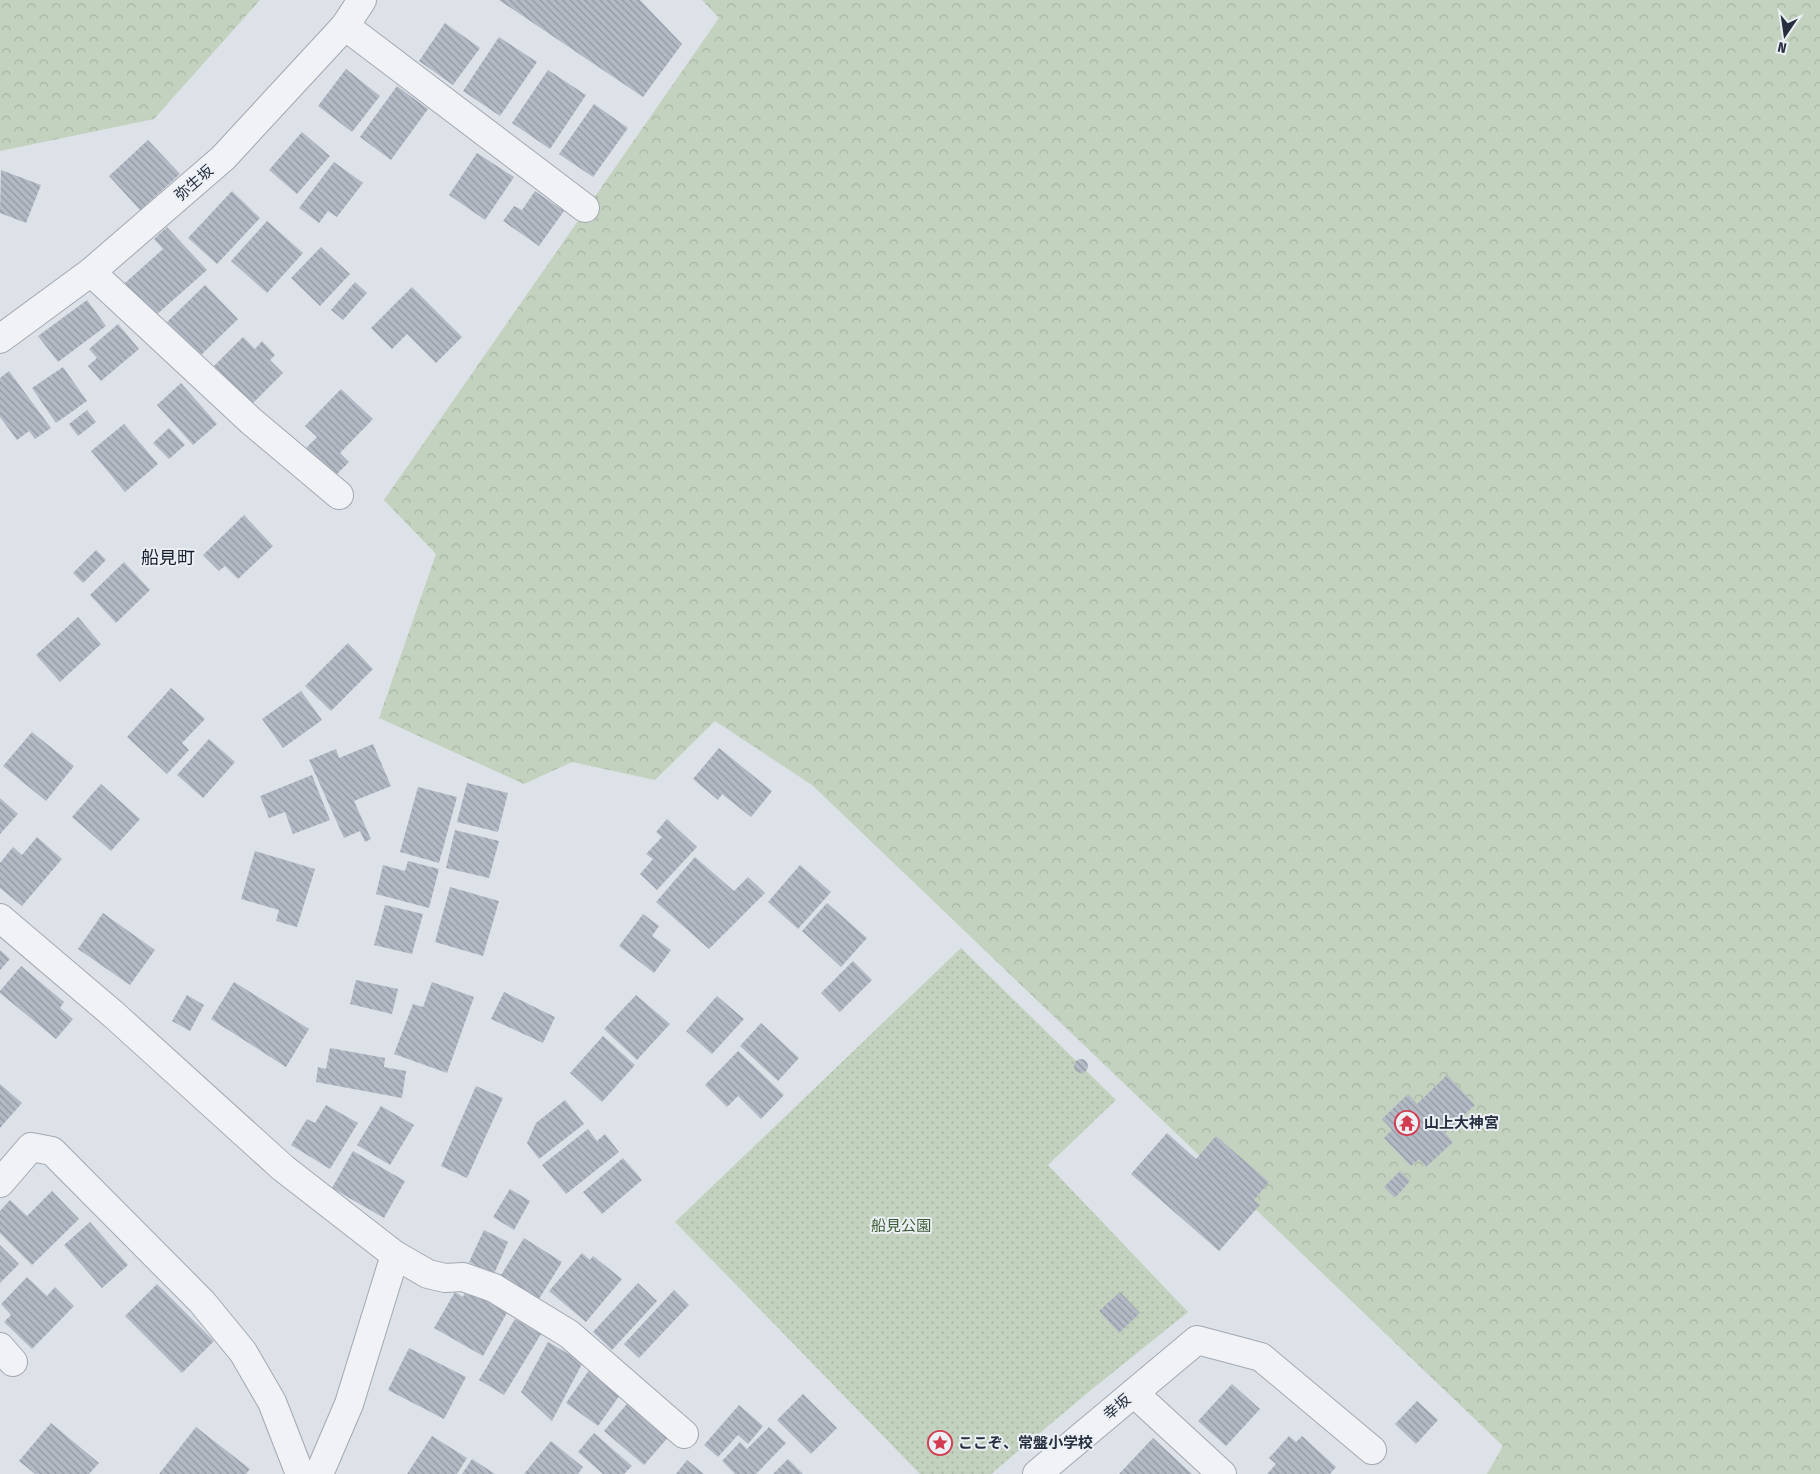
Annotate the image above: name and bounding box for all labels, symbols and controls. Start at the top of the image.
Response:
north arrow [1760,10,1810,60]
text: N [1776,38,1788,56]
street label: 弥生坂 [171,161,217,205]
district label: 船見町 [141,547,195,569]
temple icon: 山上大神宮 [1394,1110,1420,1136]
place label: 山上大神宮 [1424,1114,1499,1132]
park label: 船見公園 [871,1217,931,1235]
street label: 幸坂 [1100,1390,1134,1424]
place icon: ここぞ、常盤小学校 [927,1430,953,1456]
place label: ここぞ、常盤小学校 [958,1434,1093,1452]

